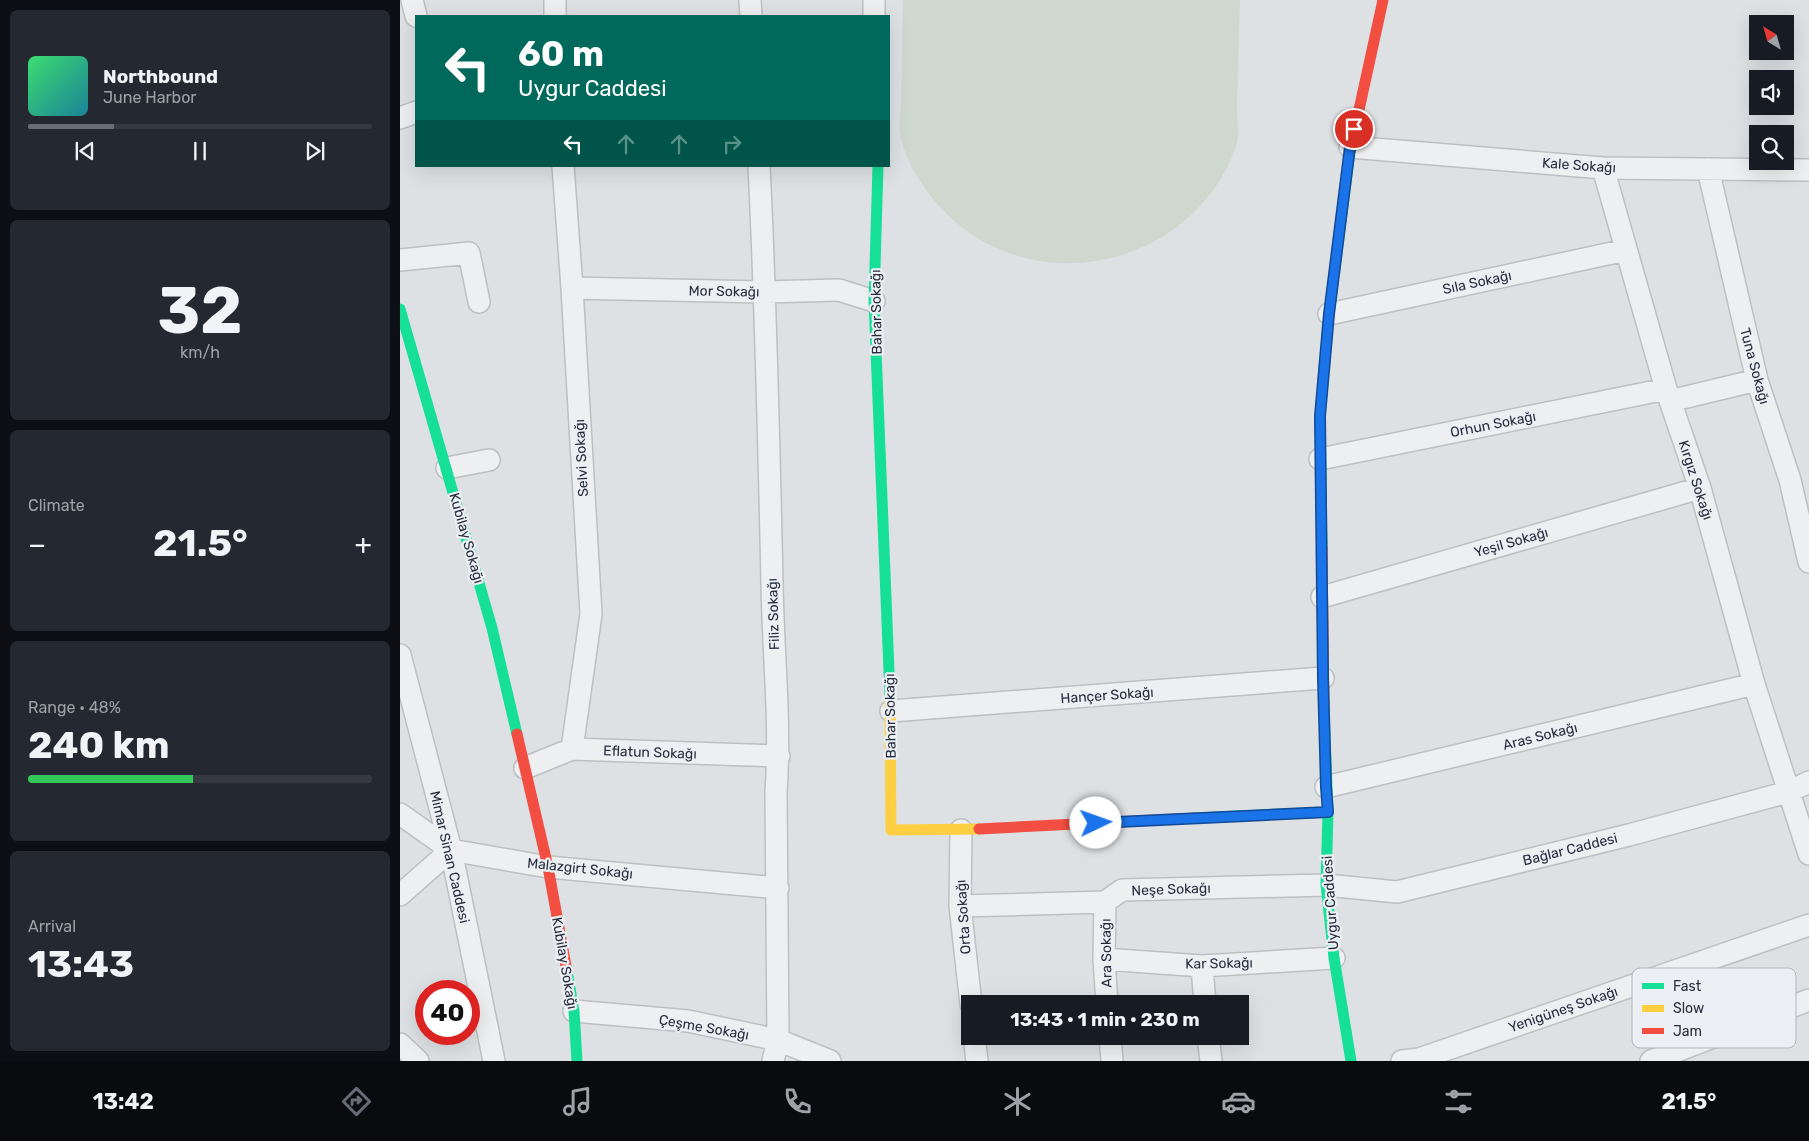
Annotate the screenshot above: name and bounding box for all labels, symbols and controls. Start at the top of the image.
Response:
north arrow [1749,15,1794,60]
map controls [1749,15,1794,170]
text: 60 m [518,33,604,75]
icon: left [435,35,500,100]
text: Northbound [103,65,218,88]
button: sound [1749,70,1794,115]
text: Uygur Caddesi [518,75,667,102]
text: June Harbor [103,88,196,107]
pin [1333,108,1375,150]
icon: arrive [1340,115,1368,143]
button: search [1749,125,1794,170]
icon: left [559,130,587,158]
icon: ahead [612,130,640,158]
icon: ahead [665,130,693,158]
icon: right [718,130,746,158]
icon: previous [71,137,99,165]
icon: pause [186,137,214,165]
icon: next [301,137,329,165]
street label: Kale Sokağı [1541,154,1616,177]
street label: Sıla Sokağı [1441,267,1513,298]
street label: Bahar Sokağı [867,269,886,355]
text: 32 [157,272,243,349]
street label: Mor Sokağı [688,282,760,301]
street label: Tuna Sokağı [1736,326,1773,406]
text: km/h [180,343,220,362]
street label: Orhun Sokağı [1449,408,1537,441]
street label: Selvi Sokağı [571,419,592,497]
street label: Kırgız Sokağı [1675,438,1716,522]
street label: Kubilay Sokağı [445,491,488,585]
text: Climate [28,496,85,515]
text: 21.5° [153,520,248,566]
street label: Yeşil Sokağı [1472,524,1550,561]
text: − [28,528,46,561]
text: + [355,528,372,561]
street label: Filiz Sokağı [764,578,783,650]
street label: Bahar Sokağı [881,673,900,759]
street label: Hançer Sokağı [1060,684,1154,707]
text: Range · 48% [28,698,121,717]
street label: Aras Sokağı [1501,719,1579,754]
text: 240 km [28,722,169,768]
street label: Eflatun Sokağı [603,742,697,763]
street label: Mimar Sinan Caddesi [426,789,473,925]
position arrow [1069,796,1121,848]
street label: Bağlar Caddesi [1521,829,1619,869]
street label: Malazgirt Sokağı [526,854,634,883]
street label: Uygur Caddesi [1319,855,1342,951]
street label: Orta Sokağı [952,879,975,955]
street label: Neşe Sokağı [1131,880,1211,899]
street label: Kubilay Sokağı [548,916,581,1011]
text: Arrival [28,917,76,936]
street label: Ara Sokağı [1097,918,1116,988]
text: 13:43 [28,941,134,987]
street label: Kar Sokağı [1185,954,1253,973]
legend [1632,968,1796,1048]
text: Fast [1673,978,1702,995]
speed limit sign: 40 [415,980,480,1045]
street label: Yenigüneş Sokağı [1506,983,1620,1036]
text: Slow [1673,1000,1704,1017]
text: 13:43 · 1 min · 230 m [1010,1008,1200,1031]
street label: Çeşme Sokağı [657,1011,750,1044]
text: Jam [1673,1023,1702,1040]
icon: directions [339,1084,374,1119]
icon: music [560,1084,595,1119]
icon: phone [780,1084,815,1119]
icon: climate [1000,1084,1035,1119]
icon: car [1221,1084,1256,1119]
icon: filters [1441,1084,1476,1119]
text: 13:42 [93,1088,154,1115]
text: 21.5° [1662,1088,1716,1115]

